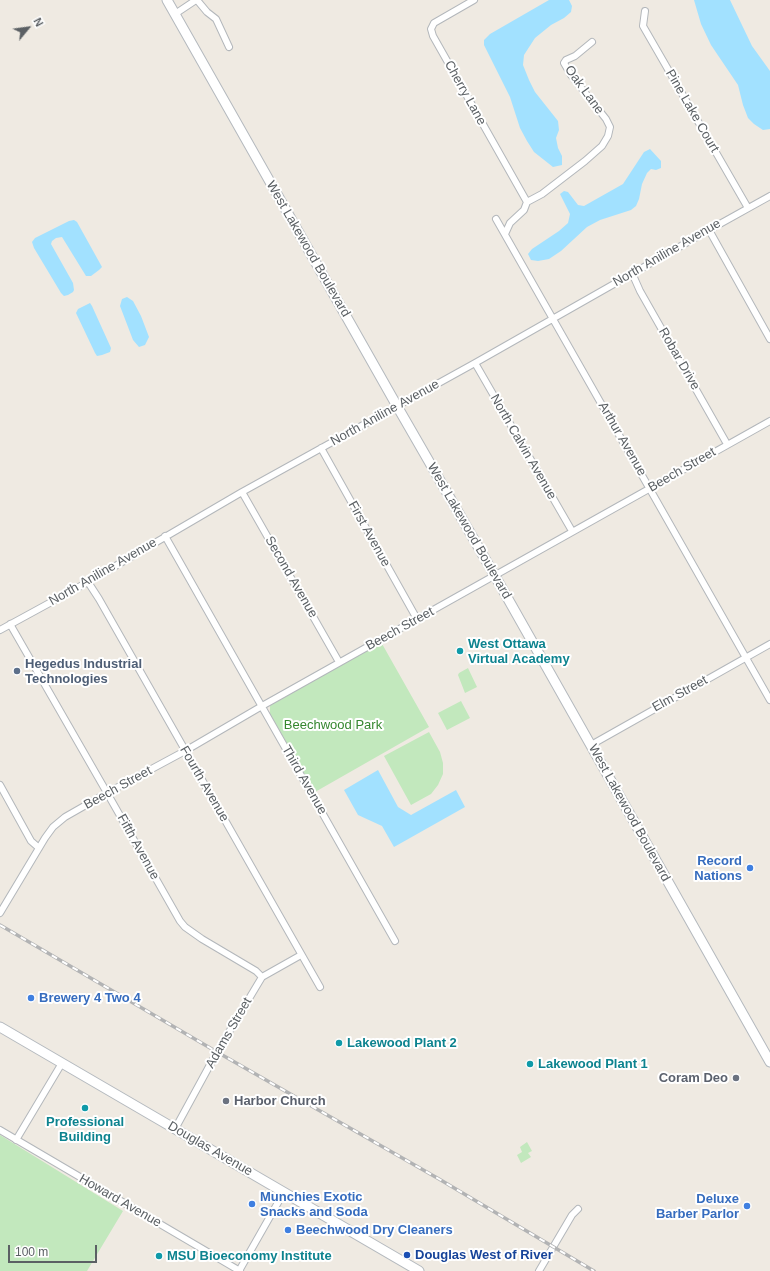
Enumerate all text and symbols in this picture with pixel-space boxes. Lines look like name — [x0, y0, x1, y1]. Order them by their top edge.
north arrow — [8, 8, 48, 48]
text: N — [31, 16, 46, 29]
street label: Cherry Lane — [441, 58, 489, 128]
street label: Oak Lane — [561, 63, 607, 117]
street label: Pine Lake Court — [662, 67, 722, 155]
street label: West Lakewood Boulevard — [263, 178, 353, 320]
street label: North Aniline Avenue — [610, 216, 724, 290]
street label: Robar Drive — [655, 325, 703, 393]
street label: North Aniline Avenue — [328, 377, 442, 449]
street label: North Calvin Avenue — [486, 392, 560, 502]
street label: Arthur Avenue — [595, 399, 649, 479]
street label: Beech Street — [646, 444, 718, 496]
street label: West Lakewood Boulevard — [424, 460, 514, 602]
street label: First Avenue — [345, 498, 393, 570]
street label: Second Avenue — [261, 533, 321, 621]
street label: North Aniline Avenue — [46, 535, 160, 609]
street label: Beech Street — [363, 604, 437, 654]
place label: West Ottawa Virtual Academy — [468, 636, 570, 667]
marker: West Ottawa Virtual Academy — [455, 646, 465, 656]
place label: Hegedus Industrial Technologies — [25, 656, 142, 687]
marker: Hegedus Industrial Technologies — [12, 666, 22, 676]
street label: Elm Street — [650, 672, 710, 716]
park label: Beechwood Park — [284, 717, 382, 733]
street label: West Lakewood Boulevard — [585, 742, 673, 884]
street label: Fourth Avenue — [176, 743, 232, 825]
street label: Third Avenue — [278, 743, 330, 817]
street label: Beech Street — [81, 763, 155, 813]
street label: Fifth Avenue — [114, 811, 162, 883]
place label: Record Nations — [694, 853, 742, 884]
marker: Record Nations — [745, 863, 755, 873]
place label: Brewery 4 Two 4 — [39, 990, 141, 1006]
marker: Brewery 4 Two 4 — [26, 993, 36, 1003]
street label: Adams Street — [203, 995, 255, 1071]
place label: Lakewood Plant 2 — [347, 1035, 457, 1051]
marker: Lakewood Plant 2 — [334, 1038, 344, 1048]
place label: Lakewood Plant 1 — [538, 1056, 648, 1072]
marker: Lakewood Plant 1 — [525, 1059, 535, 1069]
place label: Coram Deo — [659, 1070, 728, 1086]
marker: Coram Deo — [731, 1073, 741, 1083]
place label: Harbor Church — [234, 1093, 326, 1109]
marker: Harbor Church — [221, 1096, 231, 1106]
marker: Professional Building — [80, 1103, 90, 1113]
place label: Professional Building — [46, 1114, 124, 1145]
street label: Douglas Avenue — [165, 1118, 255, 1180]
street label: Howard Avenue — [76, 1171, 164, 1231]
place label: Munchies Exotic Snacks and Soda — [260, 1189, 368, 1220]
place label: Deluxe Barber Parlor — [656, 1191, 739, 1222]
marker: Munchies Exotic Snacks and Soda — [247, 1199, 257, 1209]
marker: Deluxe Barber Parlor — [742, 1201, 752, 1211]
place label: Beechwood Dry Cleaners — [296, 1222, 453, 1238]
marker: Beechwood Dry Cleaners — [283, 1225, 293, 1235]
scale bar — [10, 1237, 99, 1263]
text: 100 m — [15, 1245, 48, 1259]
place label: Douglas West of River — [415, 1247, 553, 1263]
place label: MSU Bioeconomy Institute — [167, 1248, 332, 1264]
marker: Douglas West of River — [402, 1250, 412, 1260]
marker: MSU Bioeconomy Institute — [154, 1251, 164, 1261]

